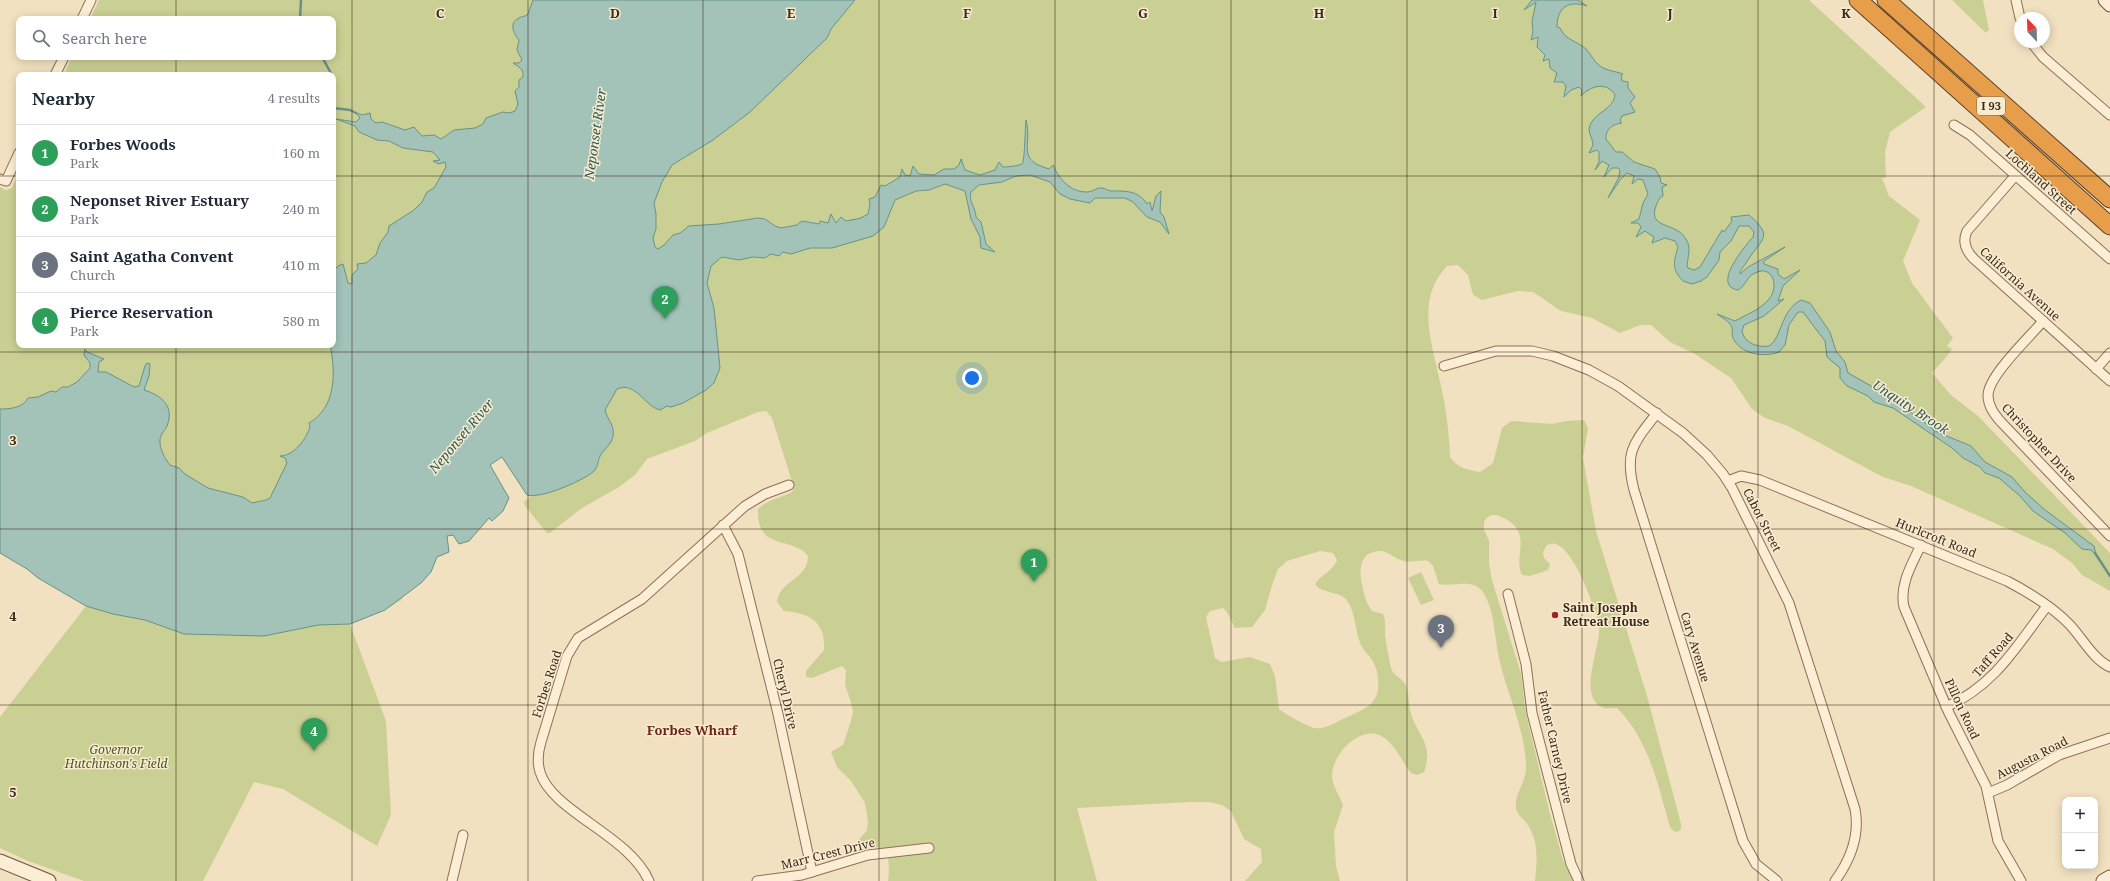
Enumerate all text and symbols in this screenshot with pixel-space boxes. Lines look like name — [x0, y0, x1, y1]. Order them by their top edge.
text: C — [436, 4, 445, 22]
text: D — [610, 4, 620, 22]
text: E — [787, 4, 796, 22]
text: F — [963, 4, 971, 22]
text: G — [1138, 4, 1148, 22]
text: H — [1314, 4, 1325, 22]
text: I — [1492, 4, 1498, 22]
text: J — [1666, 4, 1673, 22]
text: K — [1841, 4, 1851, 22]
north arrow — [2014, 12, 2050, 48]
search box — [16, 16, 336, 60]
icon: search — [30, 27, 52, 49]
text: Search here — [62, 28, 147, 48]
water label: Neponset River — [580, 86, 610, 182]
text: Nearby — [32, 87, 95, 110]
text: 4 results — [268, 89, 320, 107]
road number: I 93 — [1977, 97, 2005, 115]
text: Forbes Woods — [70, 134, 176, 154]
text: 1 — [41, 144, 49, 162]
text: 160 m — [283, 144, 320, 162]
street label: Lochland Street — [2002, 145, 2081, 218]
text: Park — [70, 154, 99, 172]
text: Neponset River Estuary — [70, 190, 249, 210]
text: 2 — [41, 200, 49, 218]
text: 240 m — [283, 200, 320, 218]
text: Park — [70, 210, 99, 228]
street label: California Avenue — [1976, 243, 2064, 324]
text: Saint Agatha Convent — [70, 246, 233, 266]
text: 3 — [41, 256, 49, 274]
text: 410 m — [283, 256, 320, 274]
text: Church — [70, 266, 115, 284]
pin: 2 — [652, 286, 678, 319]
text: Pierce Reservation — [70, 302, 213, 322]
text: 4 — [41, 312, 49, 330]
text: 580 m — [283, 312, 320, 330]
text: Park — [70, 322, 99, 340]
your location — [962, 368, 982, 388]
water label: Unquity Brook — [1869, 375, 1953, 439]
water label: Neponset River — [424, 394, 498, 478]
street label: Christopher Drive — [1998, 399, 2081, 486]
text: 3 — [9, 431, 17, 449]
street label: Cabot Street — [1739, 485, 1786, 554]
street label: Hurlcroft Road — [1893, 514, 1980, 562]
pin: 1 — [1021, 549, 1047, 582]
place label: Saint Joseph Retreat House — [1563, 599, 1650, 630]
text: 4 — [9, 607, 17, 625]
marker: Saint Joseph Retreat House — [1550, 610, 1560, 620]
street label: Cary Avenue — [1677, 610, 1714, 684]
pin: 3 — [1428, 615, 1454, 648]
street label: Taff Road — [1968, 628, 2017, 681]
street label: Forbes Road — [528, 647, 566, 720]
street label: Cheryl Drive — [769, 657, 802, 731]
street label: Pillon Road — [1941, 676, 1984, 743]
street label: Father Carney Drive — [1534, 689, 1577, 805]
pin: 4 — [301, 718, 327, 751]
district label: Forbes Wharf — [647, 721, 739, 739]
street label: Augusta Road — [1993, 732, 2071, 783]
park label: Governor Hutchinson's Field — [64, 741, 167, 772]
text: 5 — [9, 783, 17, 801]
map controls — [2062, 797, 2098, 869]
button: + — [2062, 797, 2098, 833]
button: − — [2062, 833, 2098, 869]
street label: Marr Crest Drive — [779, 834, 877, 873]

